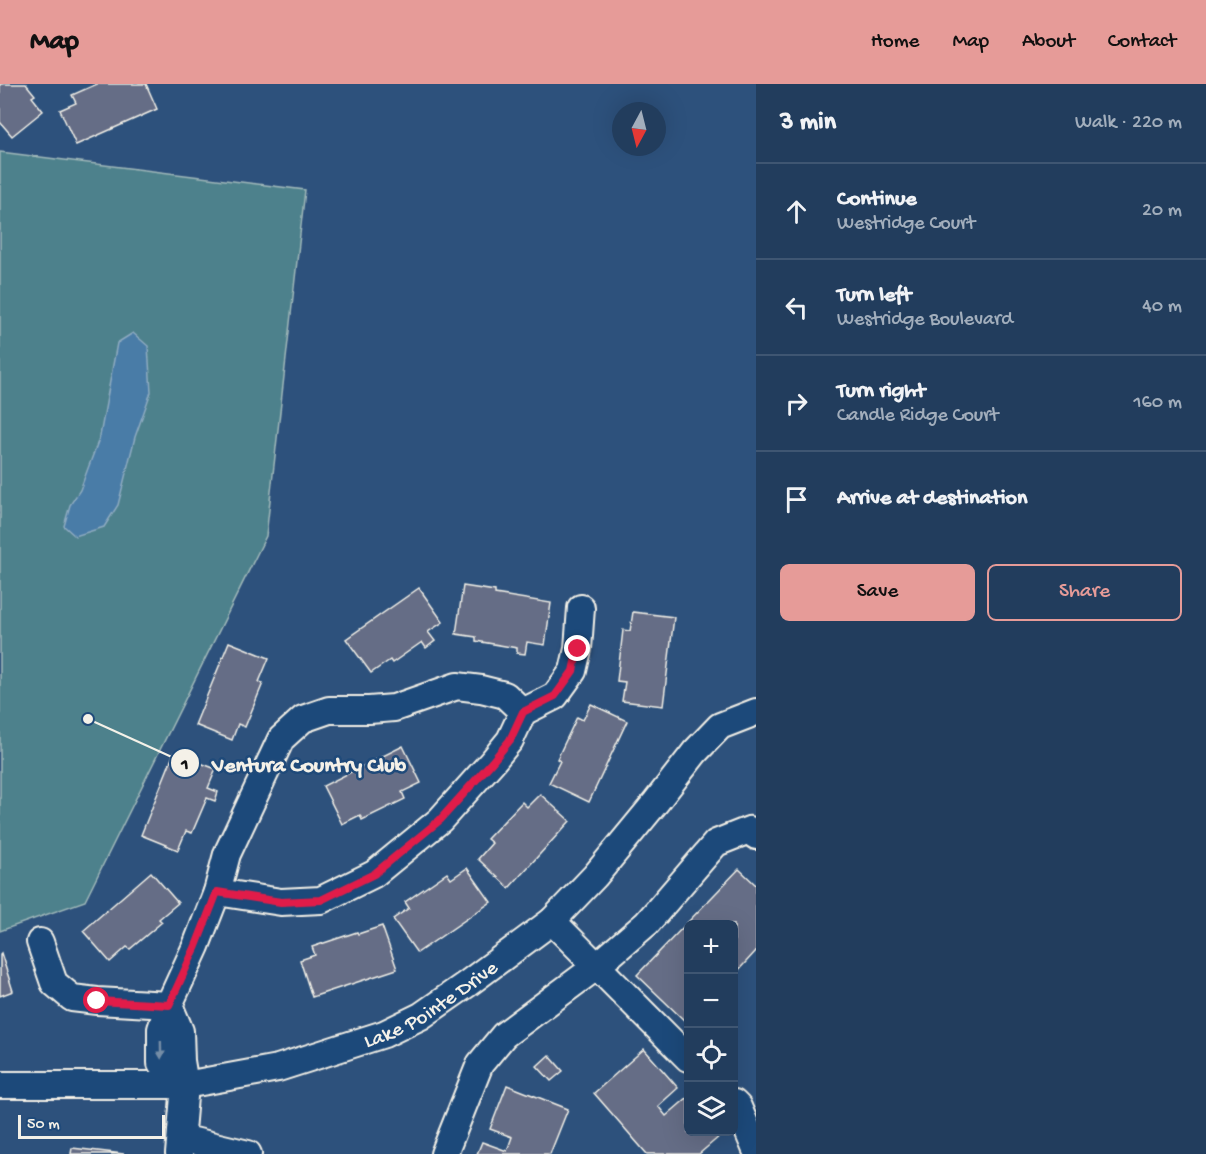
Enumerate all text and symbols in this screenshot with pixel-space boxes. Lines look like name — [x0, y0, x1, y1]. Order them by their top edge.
text: Map — [30, 26, 79, 59]
text: Home — [871, 30, 919, 55]
text: Map — [952, 30, 989, 55]
text: About — [1022, 30, 1075, 55]
text: Contact — [1108, 30, 1176, 55]
north arrow — [612, 102, 666, 156]
text: 3 min — [780, 108, 836, 139]
text: Walk · 220 m — [1075, 112, 1182, 135]
text: Continue — [837, 187, 917, 213]
icon: ahead — [780, 195, 813, 228]
text: 20 m — [1142, 200, 1182, 223]
text: Westridge Court — [837, 213, 975, 236]
text: Turn left — [837, 283, 911, 309]
icon: left — [780, 291, 813, 324]
text: 40 m — [1142, 296, 1182, 319]
text: Westridge Boulevard — [837, 309, 1013, 332]
text: Turn right — [837, 379, 925, 405]
icon: right — [780, 387, 813, 420]
text: 160 m — [1133, 392, 1182, 415]
text: Candle Ridge Court — [837, 405, 998, 428]
icon: arrive — [780, 483, 813, 516]
text: Arrive at destination — [837, 486, 1027, 512]
button: Save — [780, 564, 975, 621]
button: Share — [987, 564, 1182, 621]
route end — [564, 635, 590, 661]
callout: Ventura Country Club — [170, 743, 418, 783]
text: Ventura Country Club — [211, 754, 406, 780]
text: 1 — [180, 755, 189, 776]
map controls — [684, 920, 738, 1136]
button: + — [684, 920, 738, 974]
street label: Lake Pointe Drive — [361, 956, 505, 1056]
button: − — [684, 974, 738, 1028]
route start — [83, 987, 109, 1013]
button: locate — [684, 1028, 738, 1082]
one-way arrow — [156, 1040, 166, 1059]
button: layers — [684, 1082, 738, 1136]
scale bar — [18, 1112, 165, 1140]
text: 50 m — [27, 1116, 60, 1135]

